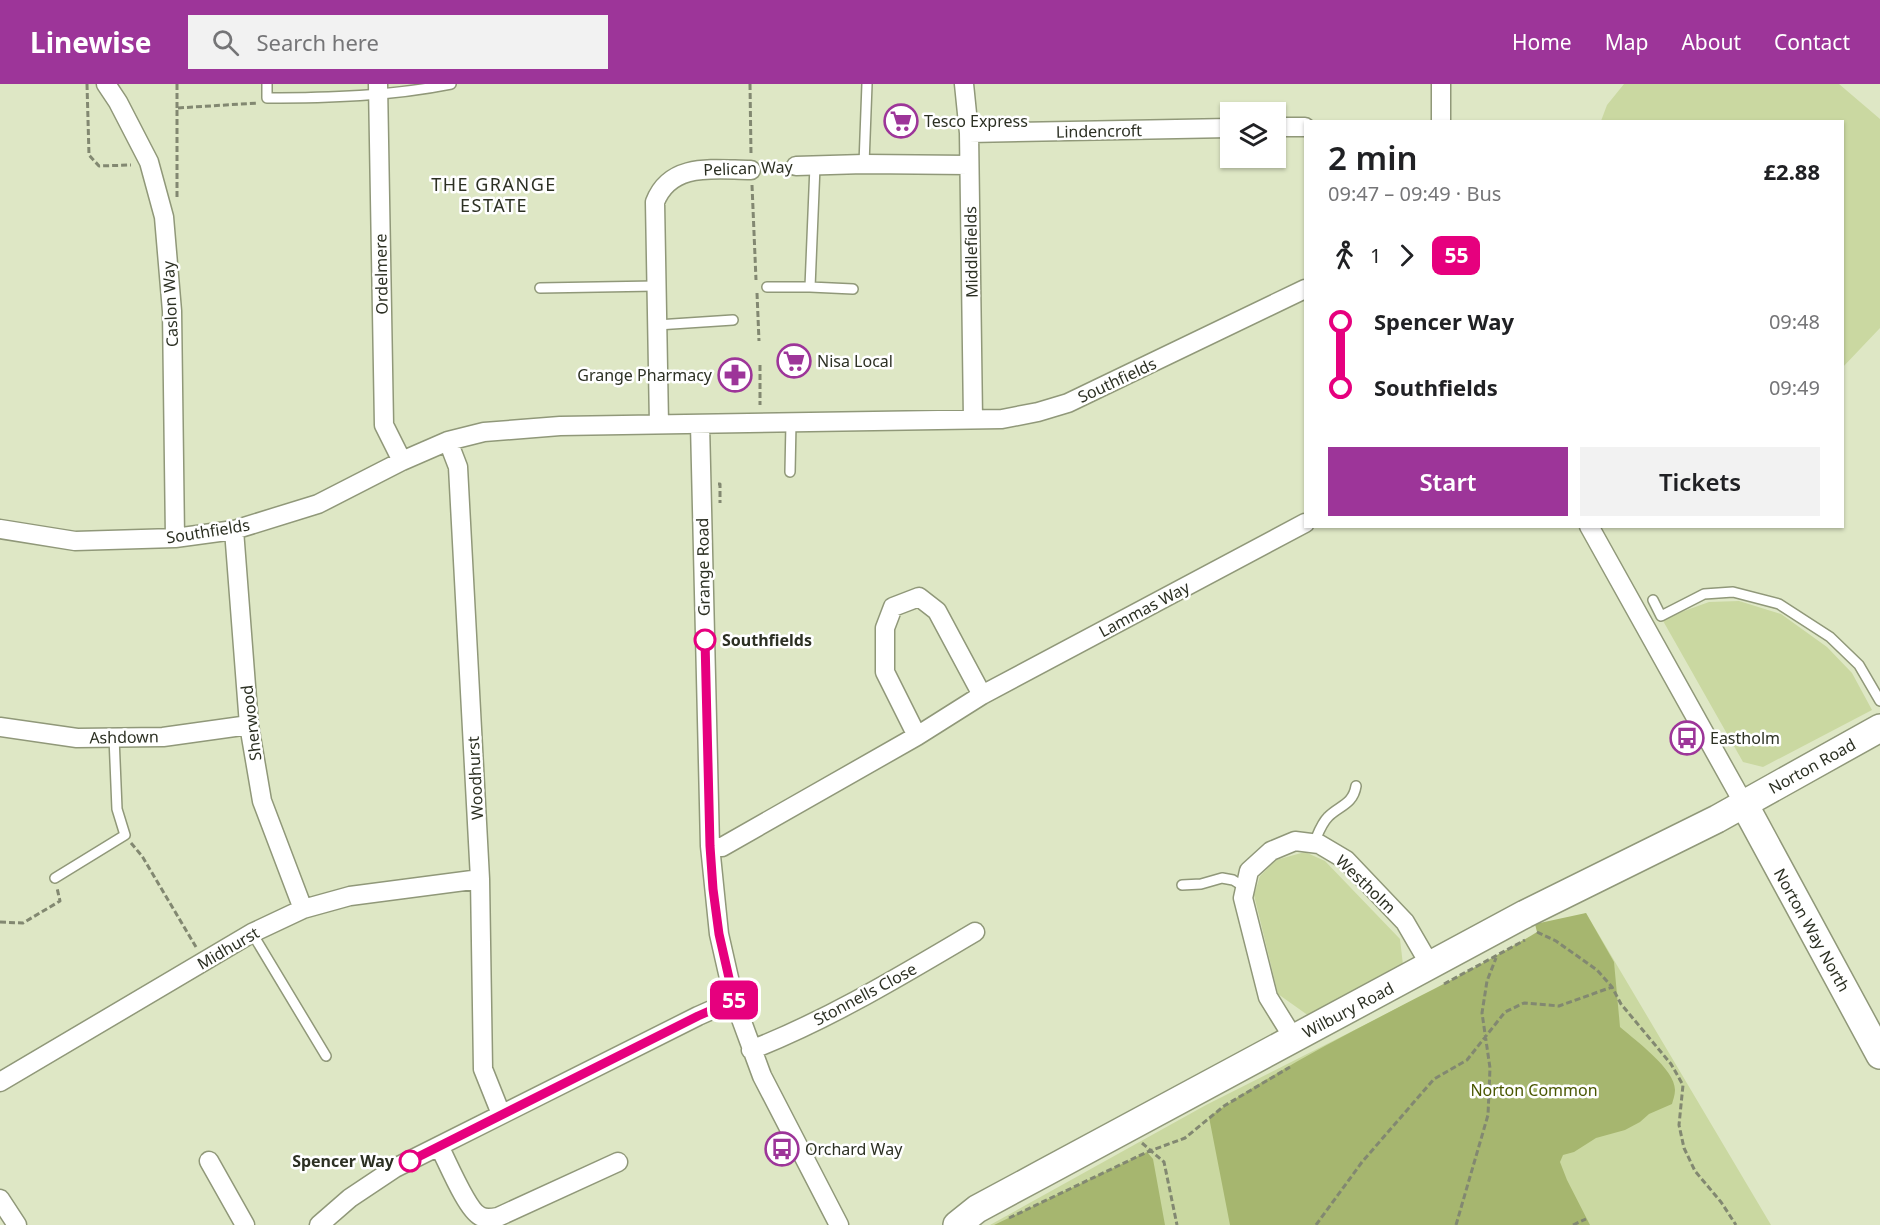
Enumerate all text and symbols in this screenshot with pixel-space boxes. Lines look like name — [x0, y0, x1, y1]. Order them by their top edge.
search box — [188, 15, 608, 69]
text: Linewise — [30, 23, 152, 61]
icon: search — [209, 26, 242, 59]
text: Search here — [257, 27, 379, 57]
text: Home — [1512, 28, 1572, 56]
text: Map — [1605, 28, 1648, 56]
text: About — [1681, 28, 1741, 56]
text: Contact — [1774, 28, 1850, 56]
map controls — [1220, 102, 1286, 168]
button: layers — [1220, 102, 1286, 168]
supermarket icon: Tesco Express — [883, 103, 919, 139]
place label: Tesco Express — [924, 110, 1028, 132]
street label: Lindencroft — [1056, 119, 1142, 143]
text: 2 min — [1328, 135, 1418, 180]
street label: Pelican Way — [703, 155, 794, 181]
text: £2.88 — [1763, 156, 1820, 186]
district label: THE GRANGE ESTATE — [431, 172, 557, 217]
text: 09:47 – 09:49 · Bus — [1328, 180, 1501, 207]
street label: Middlefields — [959, 206, 983, 298]
street label: Ordelmere — [369, 233, 393, 315]
icon: walk — [1328, 239, 1361, 272]
icon: forward — [1390, 239, 1423, 272]
text: 55 — [1444, 241, 1468, 269]
text: 1 — [1370, 242, 1381, 269]
street label: Caslon Way — [157, 259, 183, 348]
text: Spencer Way — [1374, 306, 1514, 336]
text: 09:48 — [1769, 308, 1820, 335]
supermarket icon: Nisa Local — [776, 343, 812, 379]
place label: Nisa Local — [817, 350, 893, 372]
street label: Southfields — [1074, 352, 1160, 408]
pharmacy icon: Grange Pharmacy — [717, 357, 753, 393]
place label: Grange Pharmacy — [577, 364, 713, 386]
text: Southfields — [1374, 372, 1498, 402]
text: 09:49 — [1769, 374, 1820, 401]
button: Start — [1328, 447, 1568, 516]
button: Tickets — [1580, 447, 1820, 516]
street label: Southfields — [165, 514, 251, 548]
street label: Grange Road — [691, 518, 715, 616]
street label: Lammas Way — [1095, 575, 1194, 642]
marker: Southfields — [694, 629, 716, 651]
place label: Southfields — [722, 629, 812, 651]
street label: Sherwood — [235, 684, 267, 762]
bus stop icon: Eastholm — [1669, 720, 1705, 756]
street label: Ashdown — [89, 725, 159, 749]
place label: Eastholm — [1710, 727, 1780, 749]
street label: Norton Road — [1765, 733, 1859, 799]
street label: Woodhurst — [462, 735, 488, 820]
street label: Westholm — [1331, 850, 1401, 918]
street label: Norton Way North — [1769, 864, 1855, 996]
street label: Midhurst — [193, 921, 263, 975]
street label: Stonnells Close — [810, 958, 920, 1030]
street label: Wilbury Road — [1299, 977, 1397, 1043]
line badge: 55 — [707, 980, 761, 1020]
text: 55 — [722, 986, 746, 1014]
park label: Norton Common — [1470, 1079, 1598, 1101]
bus stop icon: Orchard Way — [764, 1131, 800, 1167]
place label: Orchard Way — [805, 1138, 903, 1160]
place label: Spencer Way — [292, 1150, 395, 1172]
marker: Spencer Way — [399, 1150, 421, 1172]

